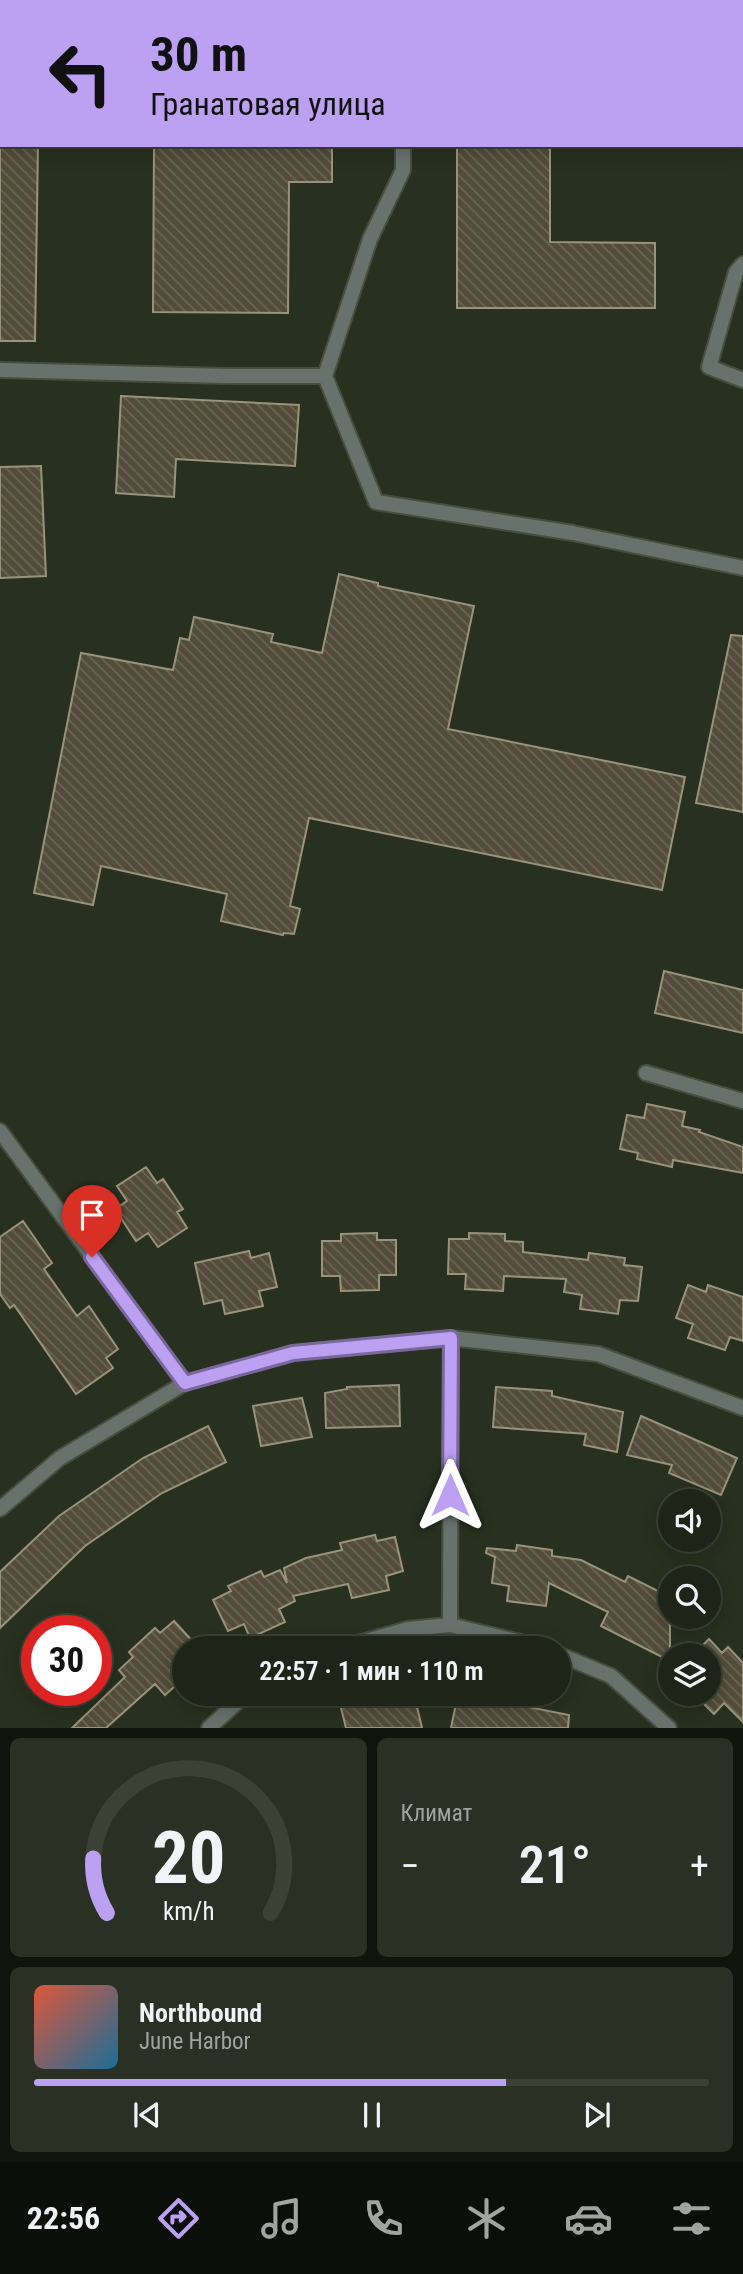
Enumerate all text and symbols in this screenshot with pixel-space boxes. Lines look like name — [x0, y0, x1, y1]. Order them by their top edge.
text: 30 m — [150, 26, 247, 83]
icon: left — [35, 28, 126, 119]
text: Гранатовая улица — [150, 85, 386, 123]
pin — [62, 1185, 122, 1257]
icon: arrive — [73, 1196, 111, 1234]
position arrow — [413, 1458, 487, 1532]
map controls — [658, 1489, 721, 1706]
button: sound — [658, 1489, 721, 1552]
button: search — [658, 1566, 721, 1629]
speed limit sign: 30 — [21, 1615, 112, 1706]
button: layers — [658, 1643, 721, 1706]
text: 22:57 · 1 мин · 110 m — [259, 1656, 484, 1686]
text: Климат — [401, 1800, 472, 1827]
text: 20 — [151, 1816, 225, 1902]
text: 21° — [519, 1835, 591, 1896]
text: − — [401, 1844, 420, 1888]
text: + — [690, 1844, 709, 1888]
text: km/h — [163, 1897, 214, 1926]
text: Northbound — [139, 1998, 262, 2028]
text: June Harbor — [139, 2028, 251, 2055]
icon: previous — [128, 2096, 166, 2134]
icon: pause — [353, 2096, 391, 2134]
icon: next — [578, 2096, 616, 2134]
icon: directions — [154, 2194, 203, 2243]
icon: music — [257, 2194, 306, 2243]
icon: phone — [359, 2194, 408, 2243]
icon: climate — [462, 2194, 511, 2243]
icon: car — [564, 2194, 613, 2243]
icon: filters — [667, 2194, 716, 2243]
text: 22:56 — [27, 2199, 100, 2237]

